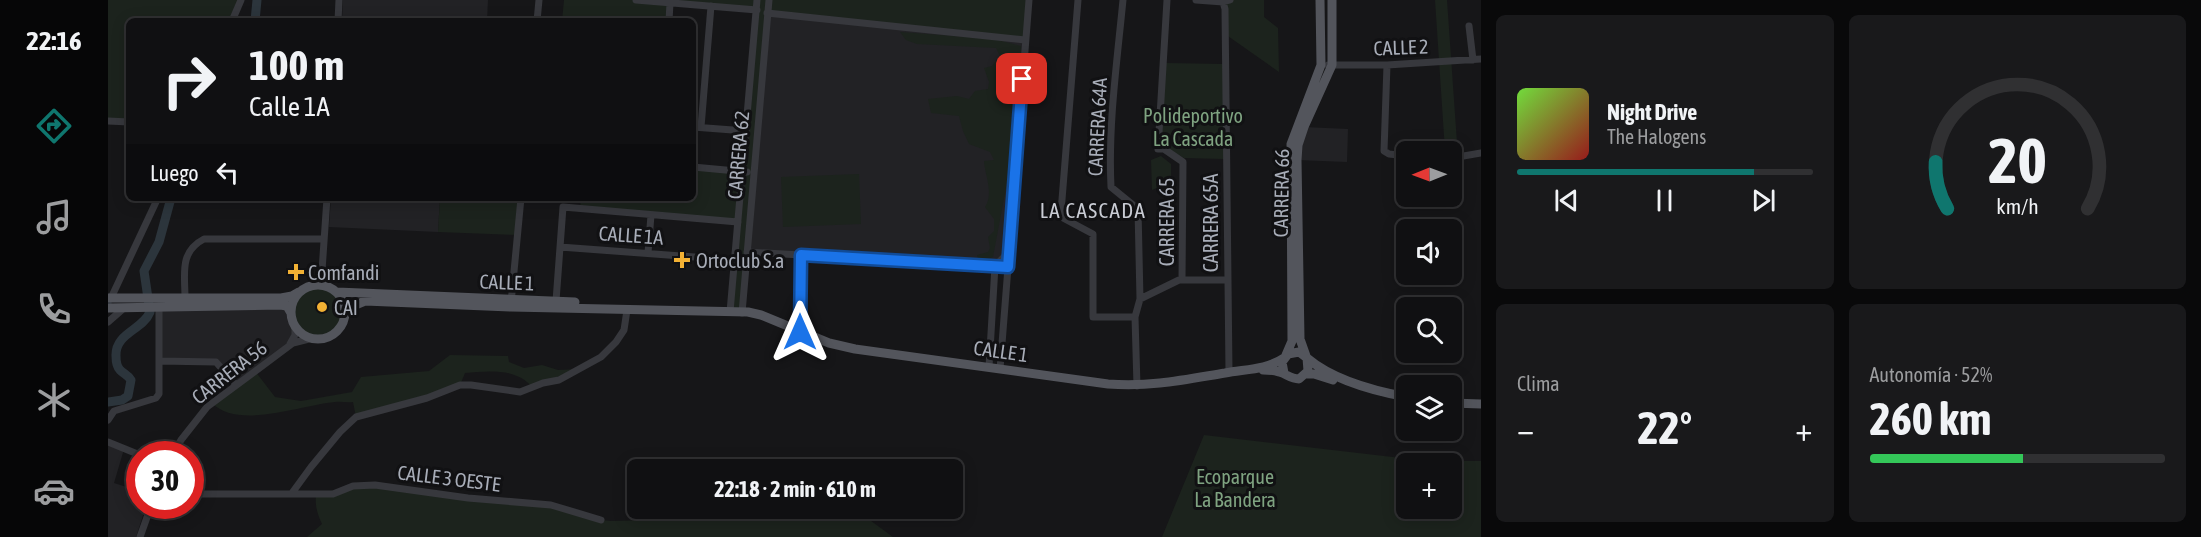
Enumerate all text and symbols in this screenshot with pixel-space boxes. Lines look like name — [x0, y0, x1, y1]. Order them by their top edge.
text: 22:16 — [26, 25, 82, 56]
street label: CALLE 2 — [1373, 35, 1429, 59]
text: 100 m — [249, 41, 344, 89]
icon: right — [150, 42, 228, 120]
pin — [996, 53, 1047, 104]
icon: arrive — [1005, 62, 1038, 95]
street label: CARRERA 64A — [1083, 77, 1111, 177]
text: Calle 1A — [249, 91, 330, 122]
text: Night Drive — [1607, 99, 1697, 125]
park label: Polideportivo La Cascada — [1143, 104, 1243, 150]
icon: directions — [33, 105, 75, 147]
street label: CARRERA 62 — [723, 110, 753, 200]
text: The Halogens — [1607, 125, 1706, 148]
text: 20 — [1988, 125, 2047, 196]
north arrow — [1396, 141, 1462, 207]
map controls — [1396, 141, 1462, 519]
street label: CARRERA 66 — [1269, 148, 1293, 238]
icon: left — [211, 156, 244, 189]
text: Luego — [150, 160, 199, 186]
street label: CARRERA 65A — [1199, 174, 1222, 272]
street label: CARRERA 65 — [1155, 178, 1178, 266]
icon: previous — [1550, 184, 1583, 217]
icon: pause — [1648, 184, 1681, 217]
icon: next — [1747, 184, 1780, 217]
text: km/h — [1996, 195, 2039, 220]
icon: music — [33, 196, 75, 238]
district label: LA CASCADA — [1040, 198, 1146, 222]
button: sound — [1396, 219, 1462, 285]
street label: CALLE 1A — [598, 221, 664, 249]
place label: Ortoclub S.a — [696, 249, 784, 272]
marker: Ortoclub S.a — [673, 251, 691, 269]
place label: Comfandi — [308, 261, 379, 284]
marker: Comfandi — [289, 265, 303, 279]
street label: CALLE 1 — [479, 270, 535, 294]
icon: phone — [33, 288, 75, 330]
place label: CAI — [334, 296, 358, 319]
button: search — [1396, 297, 1462, 363]
marker: CAI — [315, 300, 329, 314]
position arrow — [768, 300, 832, 364]
street label: CARRERA 56 — [187, 336, 271, 408]
street label: CALLE 1 — [972, 336, 1030, 366]
text: Autonomía · 52% — [1870, 363, 1992, 386]
text: Clima — [1517, 372, 1560, 395]
button: layers — [1396, 375, 1462, 441]
icon: climate — [33, 379, 75, 421]
text: 260 km — [1870, 393, 1991, 445]
text: 22° — [1637, 402, 1692, 454]
text: − — [1517, 410, 1534, 448]
text: + — [1795, 410, 1812, 448]
speed limit sign: 30 — [126, 441, 204, 519]
button: + — [1396, 453, 1462, 519]
street label: CALLE 3 OESTE — [396, 460, 502, 496]
park label: Ecoparque La Bandera — [1194, 465, 1276, 511]
icon: car — [33, 470, 75, 512]
text: 22:18 · 2 min · 610 m — [714, 476, 876, 502]

